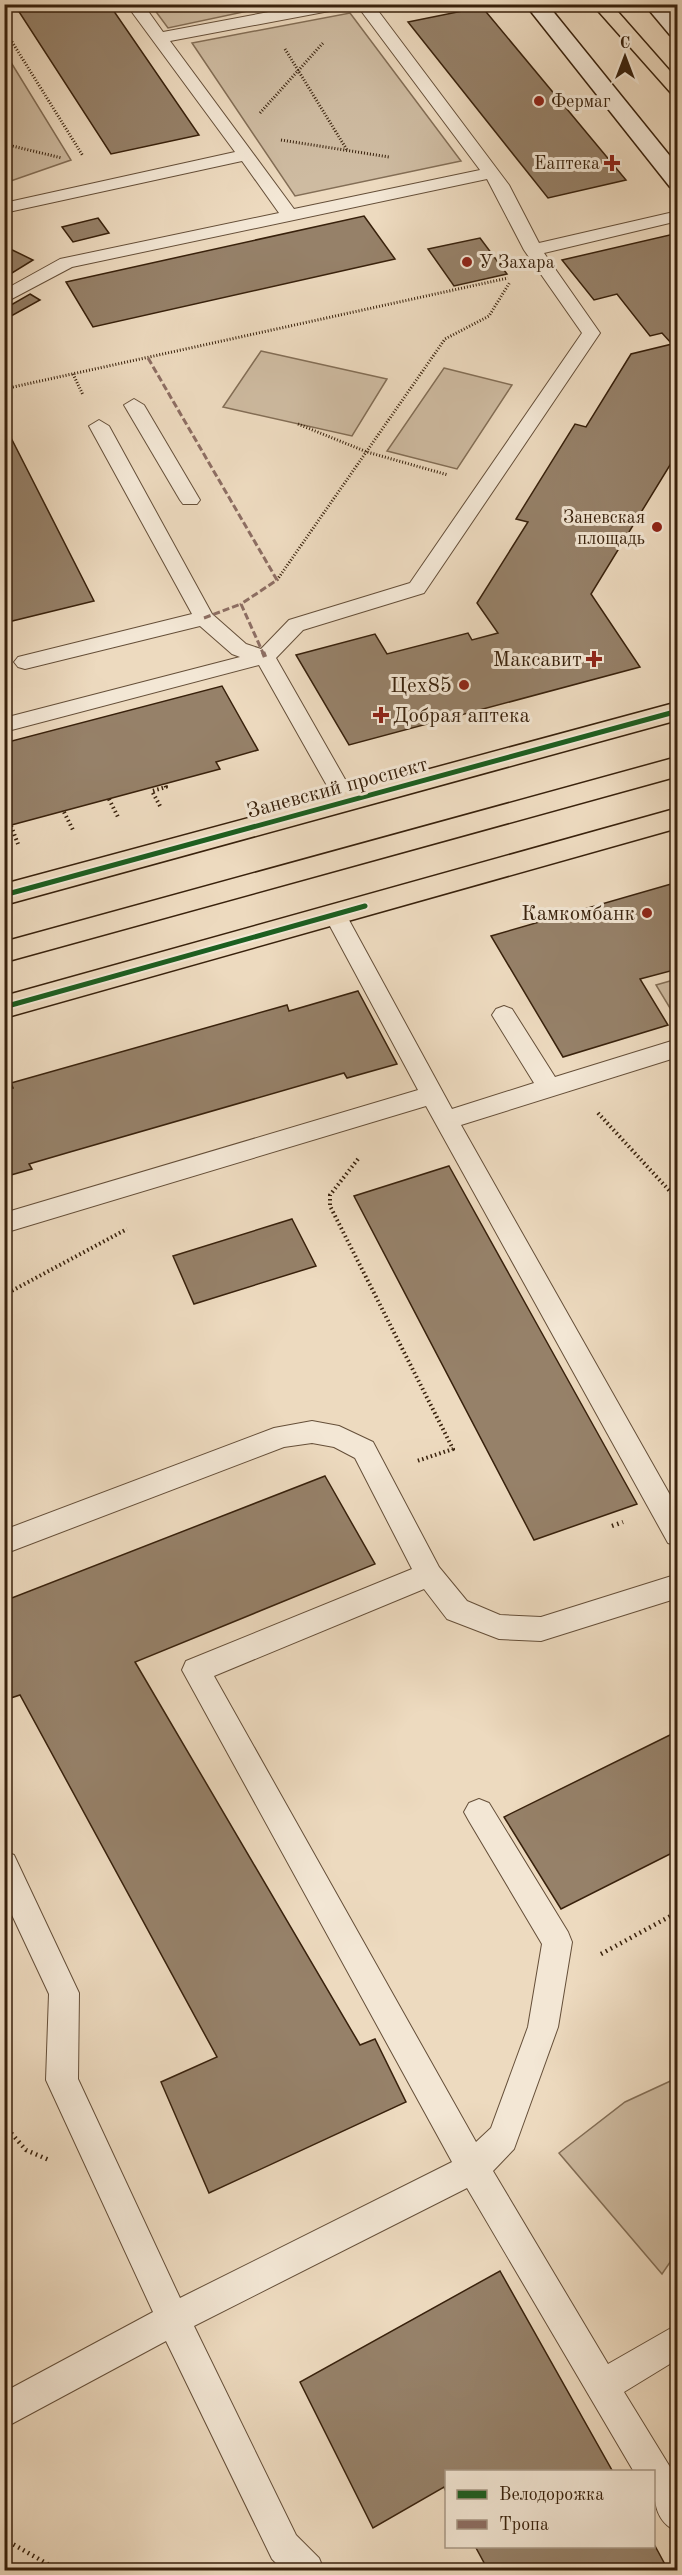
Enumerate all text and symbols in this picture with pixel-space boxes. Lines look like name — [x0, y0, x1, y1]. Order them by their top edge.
north arrow — [595, 27, 655, 87]
text: С — [620, 36, 630, 52]
place label: Фермаг — [551, 93, 611, 111]
marker: Фермаг — [532, 94, 546, 108]
place label: Еаптека — [534, 155, 600, 173]
marker: Еаптека — [605, 156, 619, 170]
place label: У Захара — [479, 254, 555, 272]
marker: У Захара — [460, 255, 474, 269]
place label: Заневская площадь — [563, 509, 645, 548]
marker: Заневская площадь — [650, 520, 664, 534]
place label: Максавит — [493, 650, 582, 671]
marker: Максавит — [587, 652, 601, 666]
place label: Цех85 — [390, 676, 452, 697]
marker: Цех85 — [457, 678, 471, 692]
place label: Добрая аптека — [393, 706, 530, 727]
marker: Добрая аптека — [374, 708, 388, 722]
street label: Заневский проспект — [245, 754, 430, 823]
place label: Камкомбанк — [521, 904, 635, 925]
marker: Камкомбанк — [640, 906, 654, 920]
legend — [445, 2470, 655, 2548]
text: Велодорожка — [499, 2486, 604, 2504]
text: Тропа — [499, 2516, 549, 2534]

